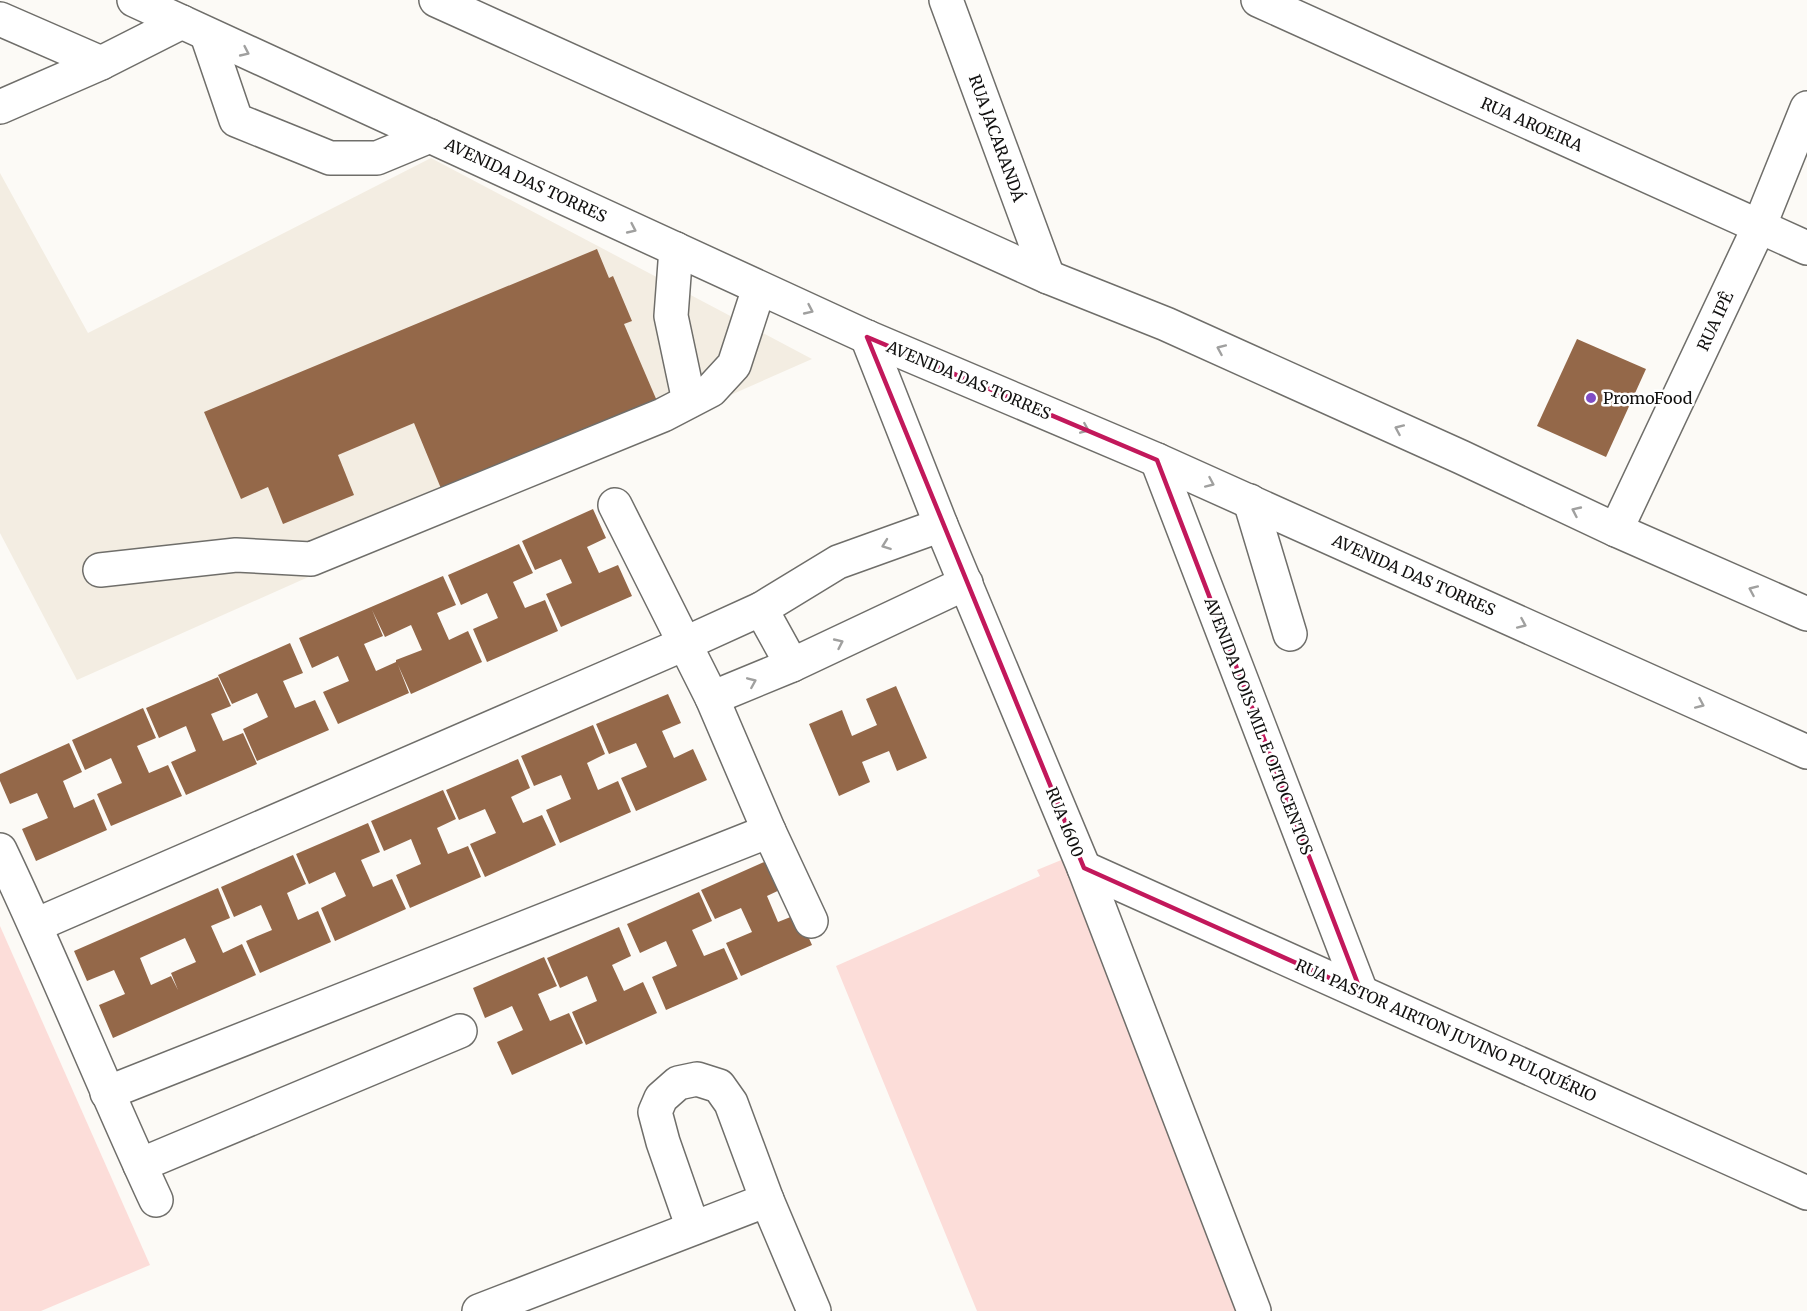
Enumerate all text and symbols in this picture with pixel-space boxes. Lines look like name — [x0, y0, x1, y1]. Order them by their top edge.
one-way arrow — [238, 44, 249, 56]
street label: RUA JACARANDÁ — [965, 72, 1029, 205]
street label: RUA AROEIRA — [1478, 93, 1587, 156]
street label: AVENIDA DAS TORRES — [441, 133, 610, 226]
one-way arrow — [625, 222, 636, 234]
street label: RUA IPÊ — [1693, 287, 1738, 354]
one-way arrow — [803, 303, 814, 315]
street label: AVENIDA DAS TORRES — [883, 336, 1054, 424]
one-way arrow — [1216, 344, 1227, 356]
place label: PromoFood — [1603, 388, 1693, 408]
marker: PromoFood — [1584, 391, 1598, 405]
one-way arrow — [1078, 422, 1089, 434]
one-way arrow — [1394, 424, 1405, 436]
one-way arrow — [1204, 476, 1215, 488]
one-way arrow — [1571, 506, 1582, 518]
street label: AVENIDA DAS TORRES — [1328, 530, 1499, 620]
one-way arrow — [881, 538, 892, 550]
one-way arrow — [1749, 586, 1760, 598]
street label: AVENIDA DOIS MIL E OITOCENTOS — [1200, 594, 1317, 858]
one-way arrow — [1516, 616, 1527, 628]
one-way arrow — [832, 638, 843, 650]
one-way arrow — [746, 677, 757, 689]
one-way arrow — [1694, 696, 1705, 708]
street label: RUA 1600 — [1042, 784, 1088, 860]
street label: RUA PASTOR AIRTON JUVINO PULQUÉRIO — [1292, 954, 1600, 1106]

